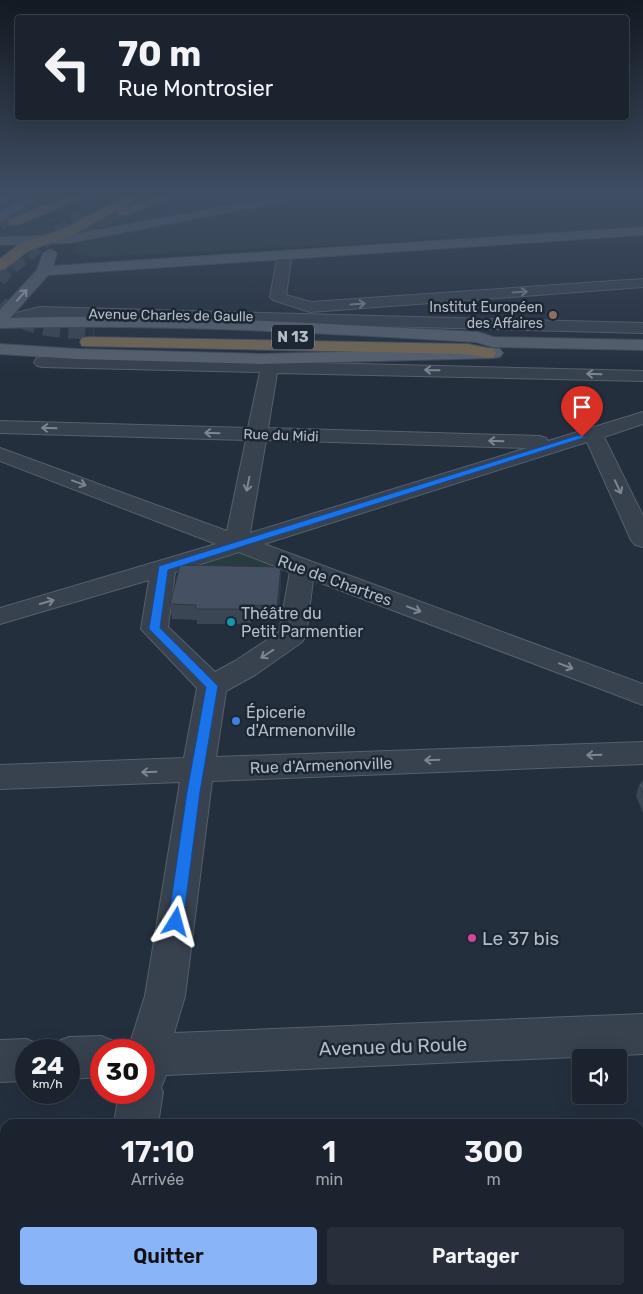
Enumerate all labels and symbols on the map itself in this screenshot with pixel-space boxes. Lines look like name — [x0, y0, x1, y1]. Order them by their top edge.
one-way arrow — [512, 287, 528, 296]
one-way arrow — [16, 289, 28, 302]
one-way arrow — [350, 299, 366, 308]
place label: Institut Européen des Affaires — [429, 299, 543, 332]
street label: Avenue Charles de Gaulle — [88, 306, 254, 325]
marker: Institut Européen des Affaires — [547, 309, 559, 321]
road number: N 13 — [272, 324, 314, 350]
one-way arrow — [424, 365, 440, 375]
one-way arrow — [587, 370, 603, 379]
pin — [561, 386, 603, 437]
one-way arrow — [41, 423, 58, 433]
street label: Rue du Midi — [243, 426, 319, 445]
one-way arrow — [204, 428, 220, 438]
one-way arrow — [489, 436, 505, 446]
one-way arrow — [243, 475, 253, 491]
one-way arrow — [70, 479, 86, 488]
one-way arrow — [614, 479, 623, 494]
street label: Rue de Chartres — [275, 551, 394, 610]
one-way arrow — [38, 597, 54, 607]
place label: Théâtre du Petit Parmentier — [241, 604, 363, 641]
one-way arrow — [406, 605, 421, 614]
marker: Théâtre du Petit Parmentier — [225, 616, 237, 628]
one-way arrow — [260, 649, 274, 659]
one-way arrow — [558, 662, 573, 671]
place label: Épicerie d'Armenonville — [246, 703, 356, 740]
marker: Épicerie d'Armenonville — [230, 715, 242, 727]
one-way arrow — [587, 750, 603, 759]
street label: Rue d'Armenonville — [249, 754, 393, 777]
one-way arrow — [424, 756, 440, 765]
one-way arrow — [142, 768, 158, 777]
position arrow — [149, 895, 201, 947]
place label: Le 37 bis — [482, 927, 559, 950]
marker: Le 37 bis — [466, 932, 478, 944]
street label: Avenue du Roule — [318, 1032, 468, 1061]
speed limit sign: 30 — [90, 1039, 155, 1104]

